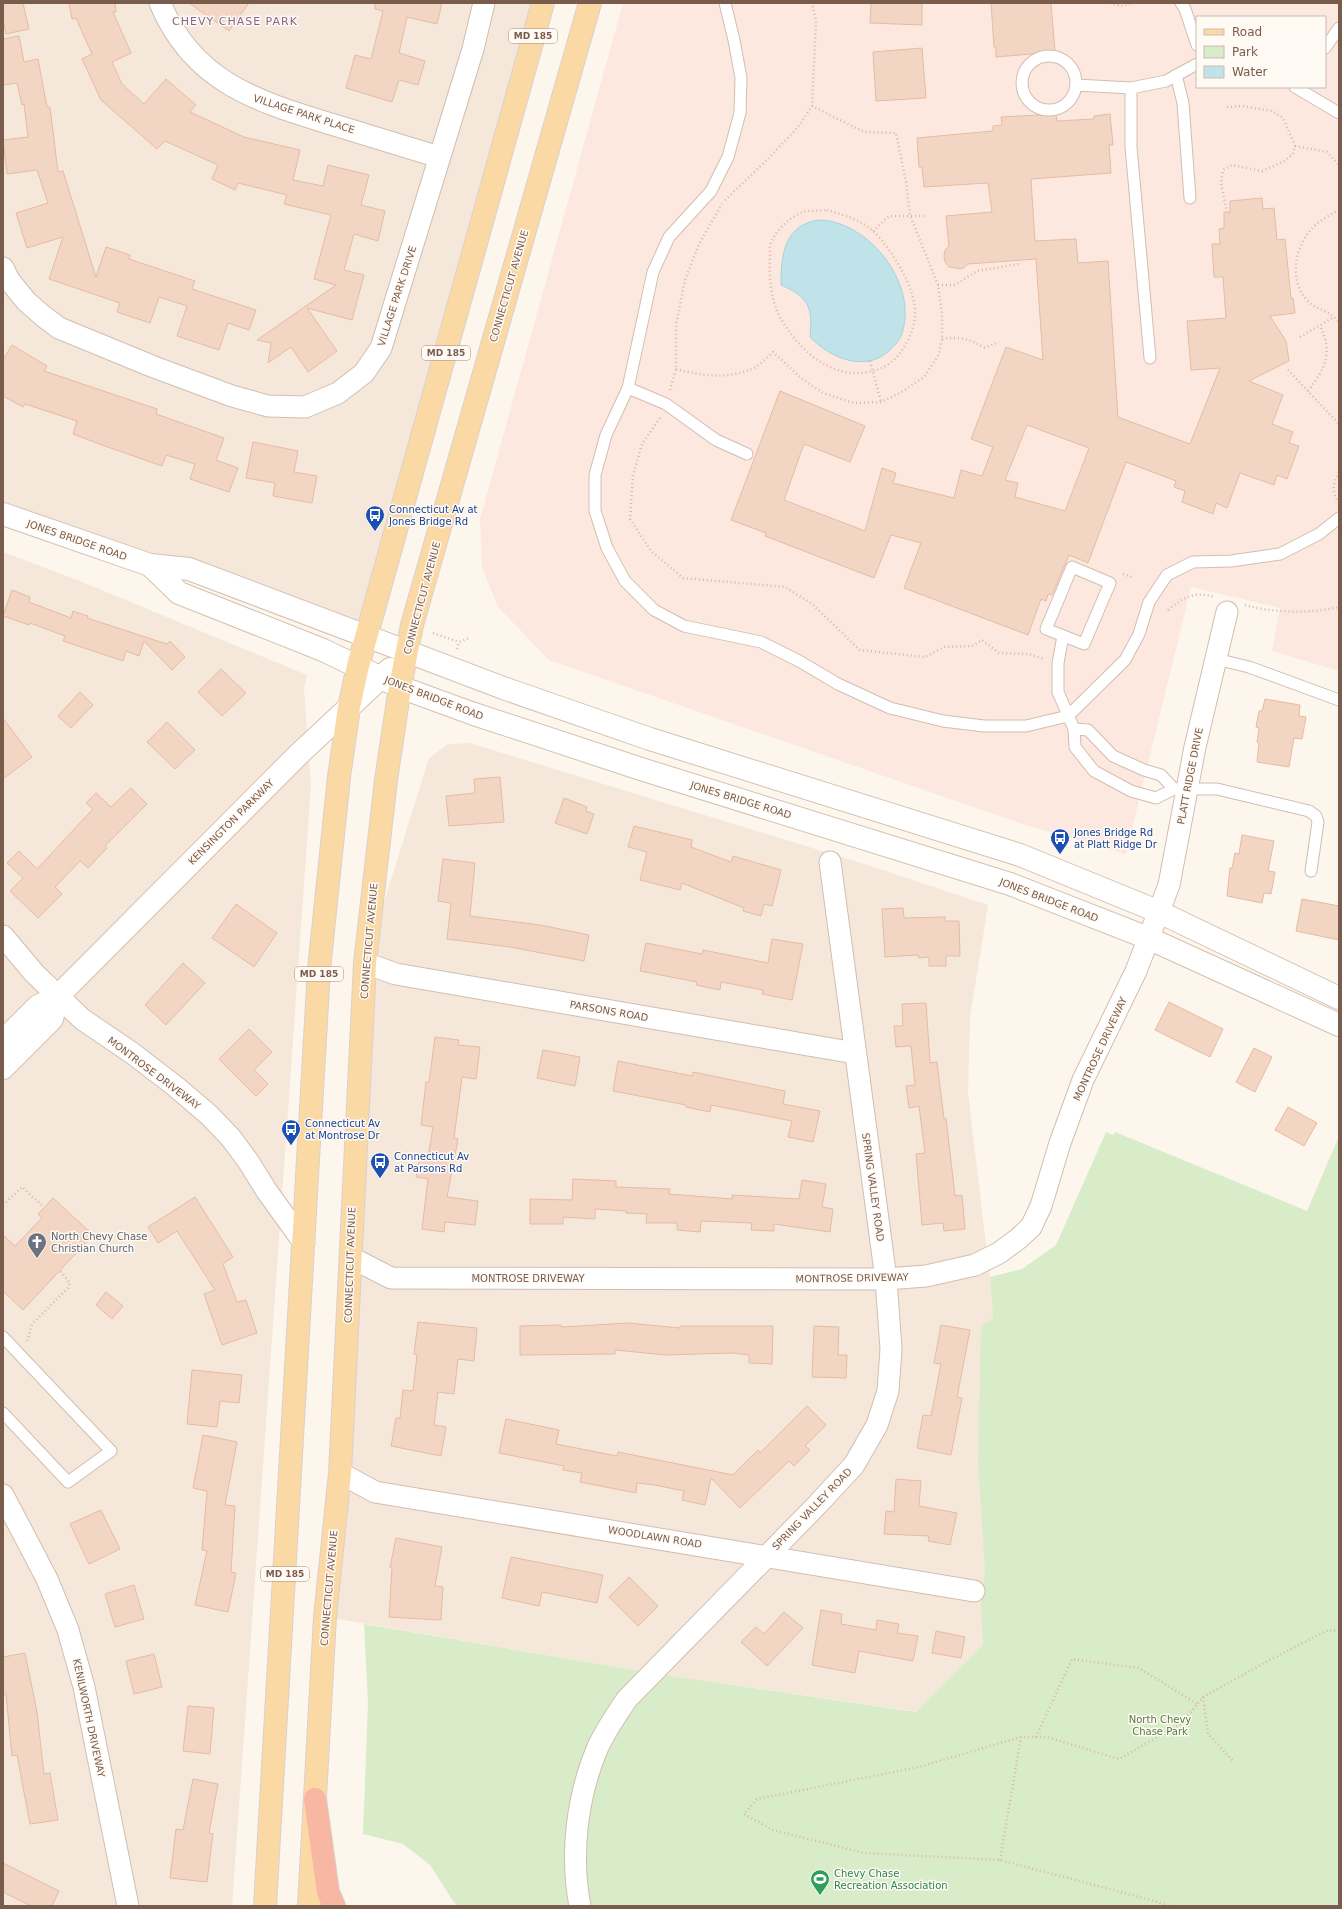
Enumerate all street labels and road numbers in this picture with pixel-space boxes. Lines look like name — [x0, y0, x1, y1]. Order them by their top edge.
road number: MD 185 — [509, 29, 557, 43]
street label: VILLAGE PARK PLACE — [252, 92, 356, 136]
street label: CONNECTICUT AVENUE — [488, 229, 530, 343]
street label: VILLAGE PARK DRIVE — [376, 244, 418, 348]
road number: MD 185 — [422, 346, 470, 360]
street label: JONES BRIDGE ROAD — [25, 517, 129, 562]
street label: CONNECTICUT AVENUE — [402, 540, 442, 656]
street label: JONES BRIDGE ROAD — [382, 674, 485, 722]
street label: PLATT RIDGE DRIVE — [1175, 726, 1205, 826]
street label: KENSINGTON PARKWAY — [186, 776, 277, 867]
street label: JONES BRIDGE ROAD — [688, 779, 793, 821]
street label: JONES BRIDGE ROAD — [997, 876, 1100, 924]
street label: CONNECTICUT AVENUE — [358, 883, 380, 999]
road number: MD 185 — [295, 967, 343, 981]
street label: MONTROSE DRIVEWAY — [1071, 995, 1129, 1103]
street label: PARSONS ROAD — [569, 999, 649, 1023]
street label: MONTROSE DRIVEWAY — [106, 1035, 203, 1112]
street label: SPRING VALLEY ROAD — [860, 1132, 886, 1242]
street label: CONNECTICUT AVENUE — [342, 1207, 358, 1323]
street label: MONTROSE DRIVEWAY — [795, 1271, 909, 1284]
street label: MONTROSE DRIVEWAY — [471, 1273, 585, 1284]
street label: SPRING VALLEY ROAD — [770, 1466, 854, 1552]
street label: WOODLAWN ROAD — [607, 1524, 703, 1550]
street label: CONNECTICUT AVENUE — [318, 1530, 340, 1646]
road number: MD 185 — [261, 1567, 309, 1581]
street label: KENILWORTH DRIVEWAY — [71, 1658, 107, 1779]

